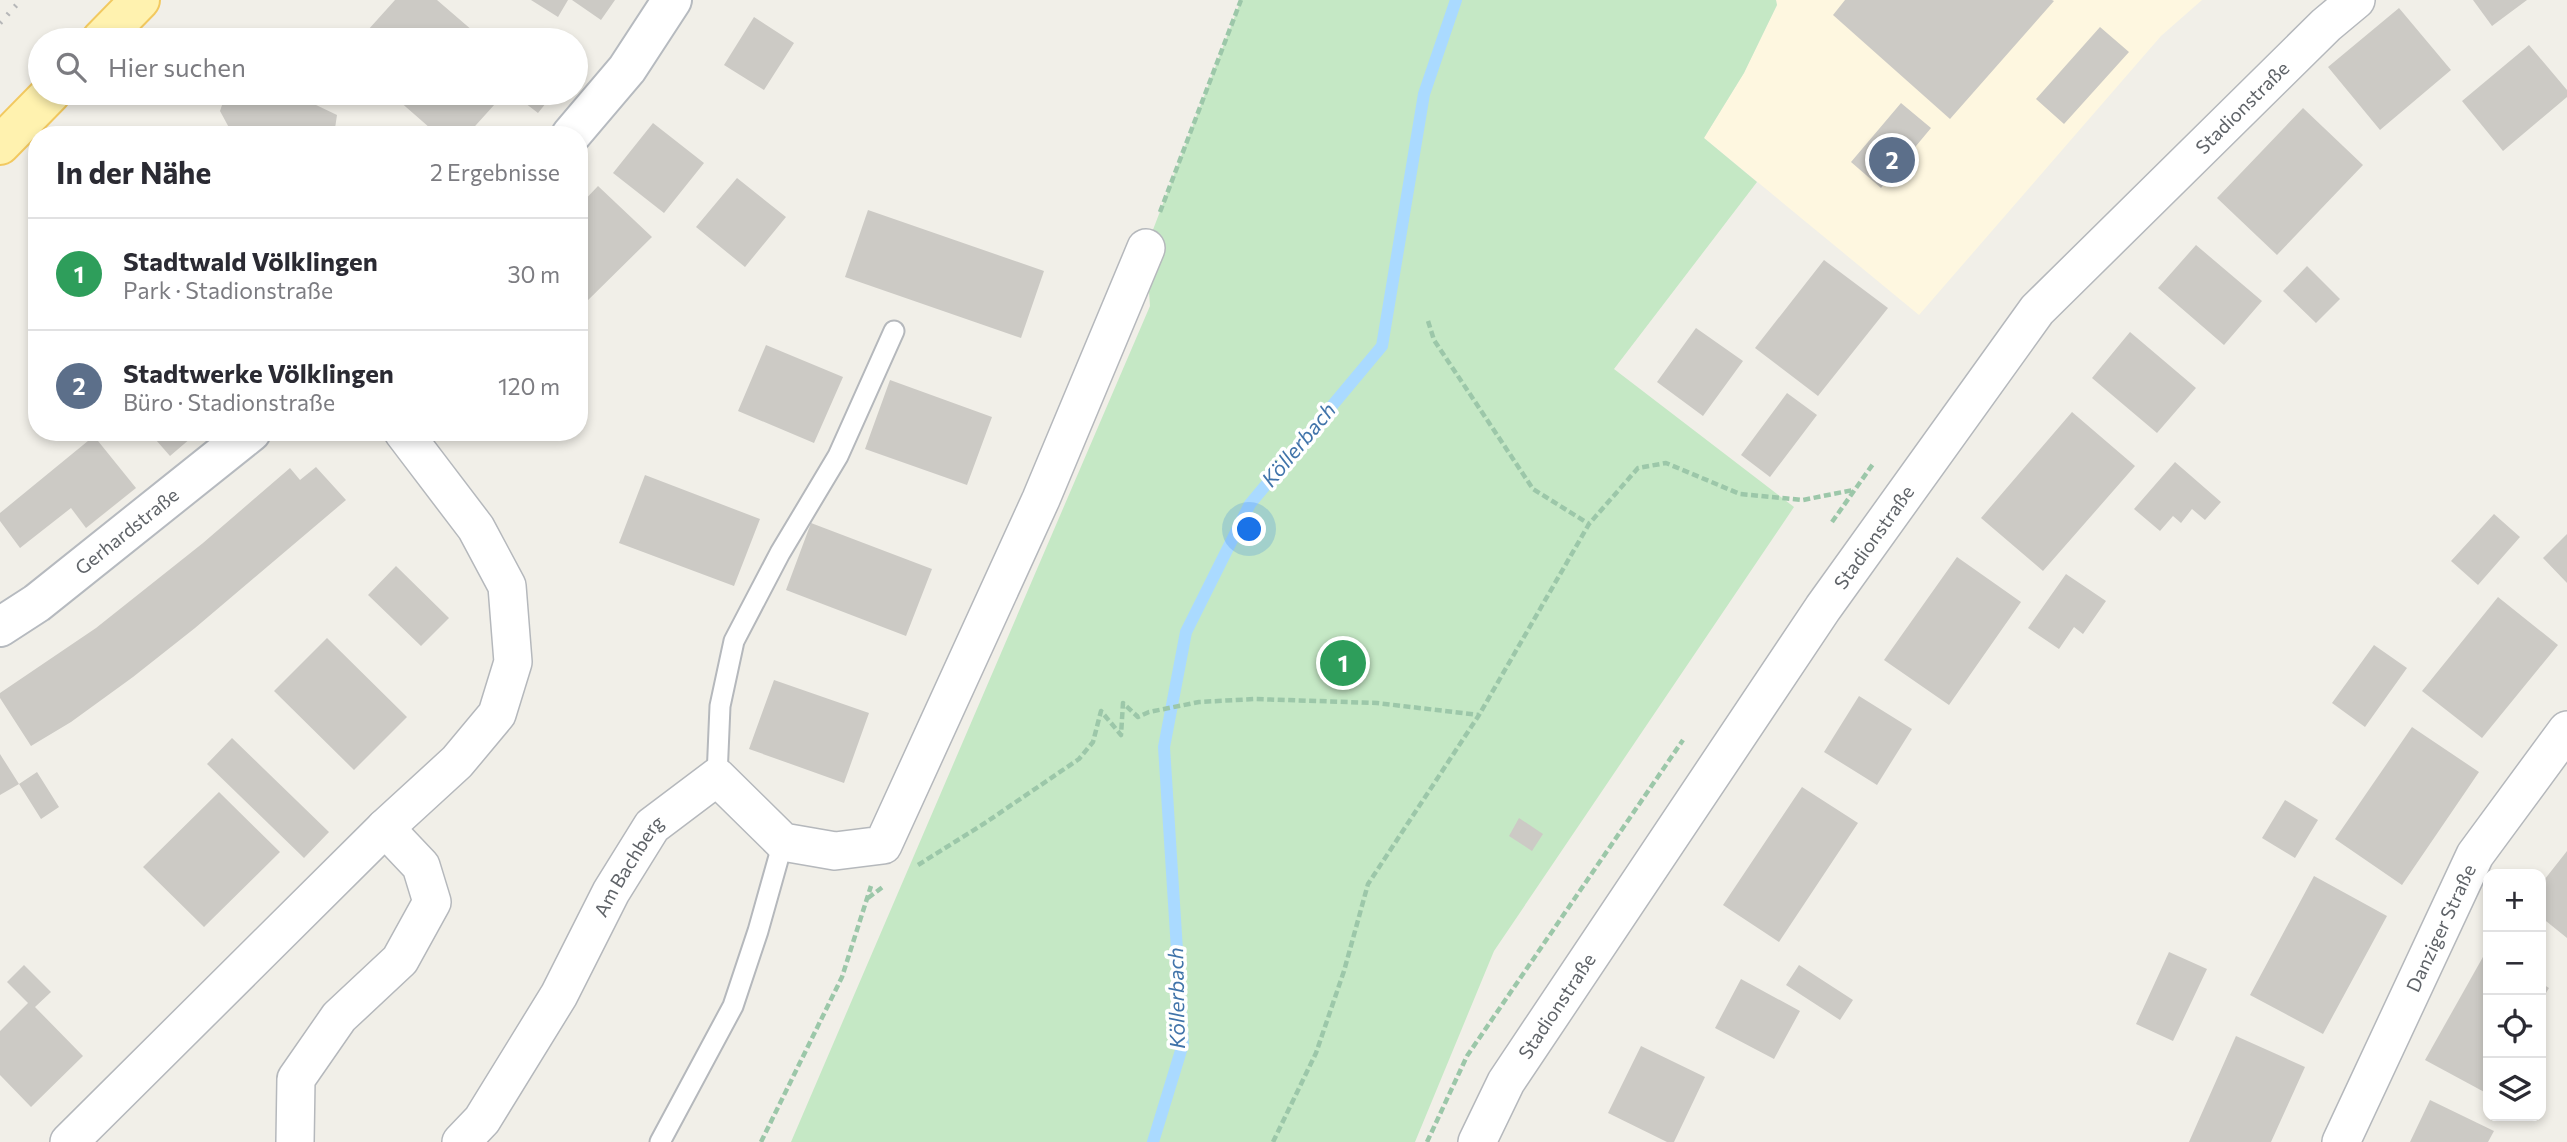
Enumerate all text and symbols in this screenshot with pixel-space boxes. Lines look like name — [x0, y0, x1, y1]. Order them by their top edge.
search box — [28, 28, 588, 105]
icon: search — [52, 48, 90, 86]
text: Hier suchen — [108, 51, 246, 82]
street label: Stadionstraße — [2190, 56, 2293, 158]
pin: 2 — [1869, 134, 1915, 186]
text: In der Nähe — [56, 153, 211, 190]
text: 2 Ergebnisse — [430, 158, 560, 186]
text: Stadtwald Völklingen — [123, 245, 378, 276]
text: 1 — [74, 260, 84, 288]
text: 30 m — [507, 260, 560, 288]
text: Park · Stadionstraße — [123, 276, 333, 304]
text: Stadtwerke Völklingen — [123, 357, 394, 388]
text: 2 — [72, 372, 86, 400]
text: 120 m — [498, 372, 560, 400]
text: Büro · Stadionstraße — [123, 388, 335, 416]
water label: Köllerbach — [1256, 397, 1340, 491]
street label: Stadionstraße — [1828, 481, 1918, 593]
street label: Gerhardstraße — [70, 483, 183, 579]
your location — [1232, 512, 1266, 546]
pin: 1 — [1320, 637, 1366, 689]
street label: Am Bachberg — [589, 810, 668, 920]
street label: Danziger Straße — [2401, 860, 2480, 995]
map controls — [2483, 869, 2546, 1121]
button: + — [2483, 869, 2546, 932]
button: − — [2483, 932, 2546, 995]
water label: Köllerbach — [1162, 947, 1189, 1049]
street label: Stadionstraße — [1513, 949, 1600, 1063]
button: locate — [2483, 995, 2546, 1058]
button: layers — [2483, 1058, 2546, 1121]

